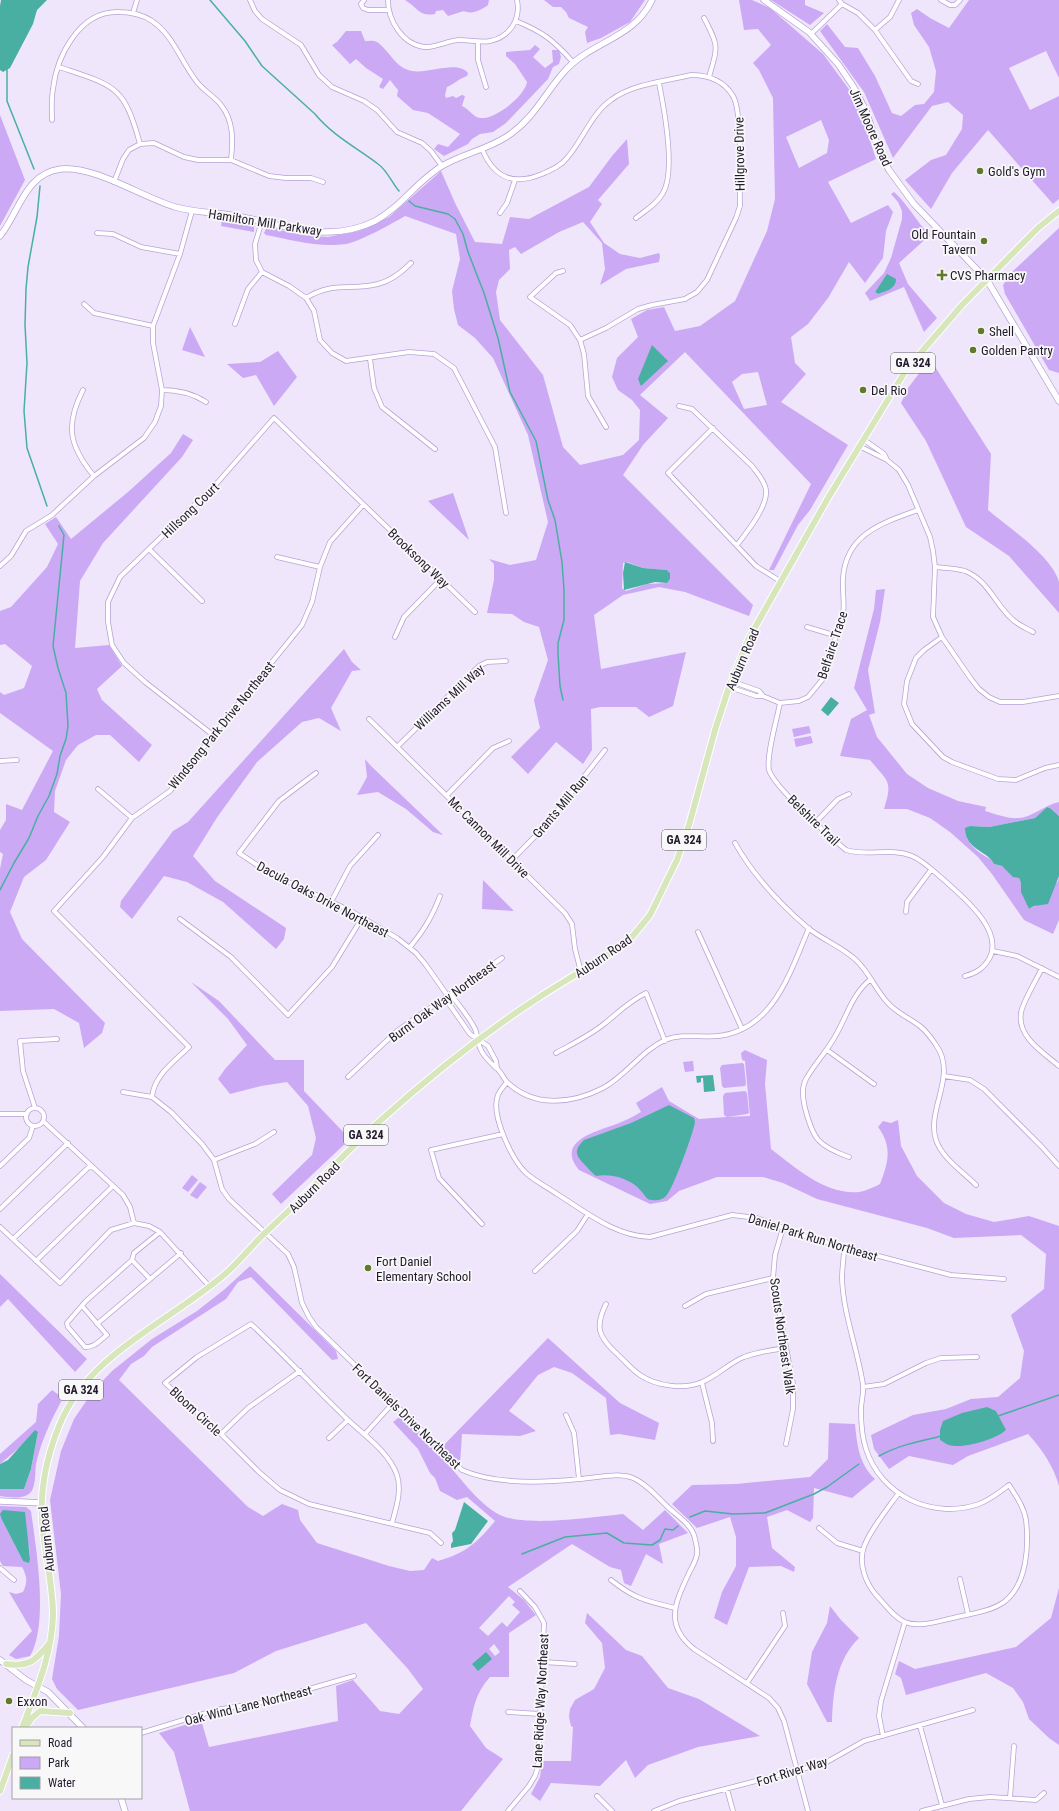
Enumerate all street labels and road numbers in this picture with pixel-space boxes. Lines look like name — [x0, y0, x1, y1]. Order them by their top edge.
street label: Jim Moore Road — [847, 86, 894, 169]
street label: Hillgrove Drive — [731, 117, 748, 191]
street label: Hamilton Mill Parkway — [207, 206, 323, 239]
road number: GA 324 — [891, 353, 935, 373]
street label: Hillsong Court — [159, 479, 222, 541]
street label: Brooksong Way — [385, 525, 453, 592]
street label: Belfaire Trace — [814, 609, 850, 681]
street label: Auburn Road — [723, 626, 762, 692]
street label: Windsong Park Drive Northeast — [165, 658, 278, 792]
street label: Williams Mill Way — [411, 661, 488, 733]
street label: Grants Mill Run — [530, 772, 591, 841]
street label: Belshire Trail — [785, 792, 843, 849]
street label: Mc Cannon Mill Drive — [445, 794, 532, 881]
road number: GA 324 — [662, 830, 706, 850]
street label: Dacula Oaks Drive Northeast — [254, 858, 391, 941]
street label: Auburn Road — [572, 932, 635, 981]
street label: Burnt Oak Way Northeast — [386, 957, 499, 1045]
road number: GA 324 — [344, 1125, 388, 1145]
street label: Auburn Road — [286, 1159, 343, 1216]
street label: Daniel Park Run Northeast — [746, 1211, 880, 1264]
street label: Scouts Northeast Walk — [767, 1277, 798, 1395]
street label: Fort Daniels Drive Northeast — [349, 1361, 464, 1472]
road number: GA 324 — [59, 1380, 103, 1400]
street label: Bloom Circle — [167, 1384, 225, 1439]
street label: Auburn Road — [36, 1505, 57, 1572]
street label: Lane Ridge Way Northeast — [529, 1633, 552, 1769]
street label: Oak Wind Lane Northeast — [183, 1682, 313, 1729]
street label: Fort River Way — [755, 1753, 830, 1789]

